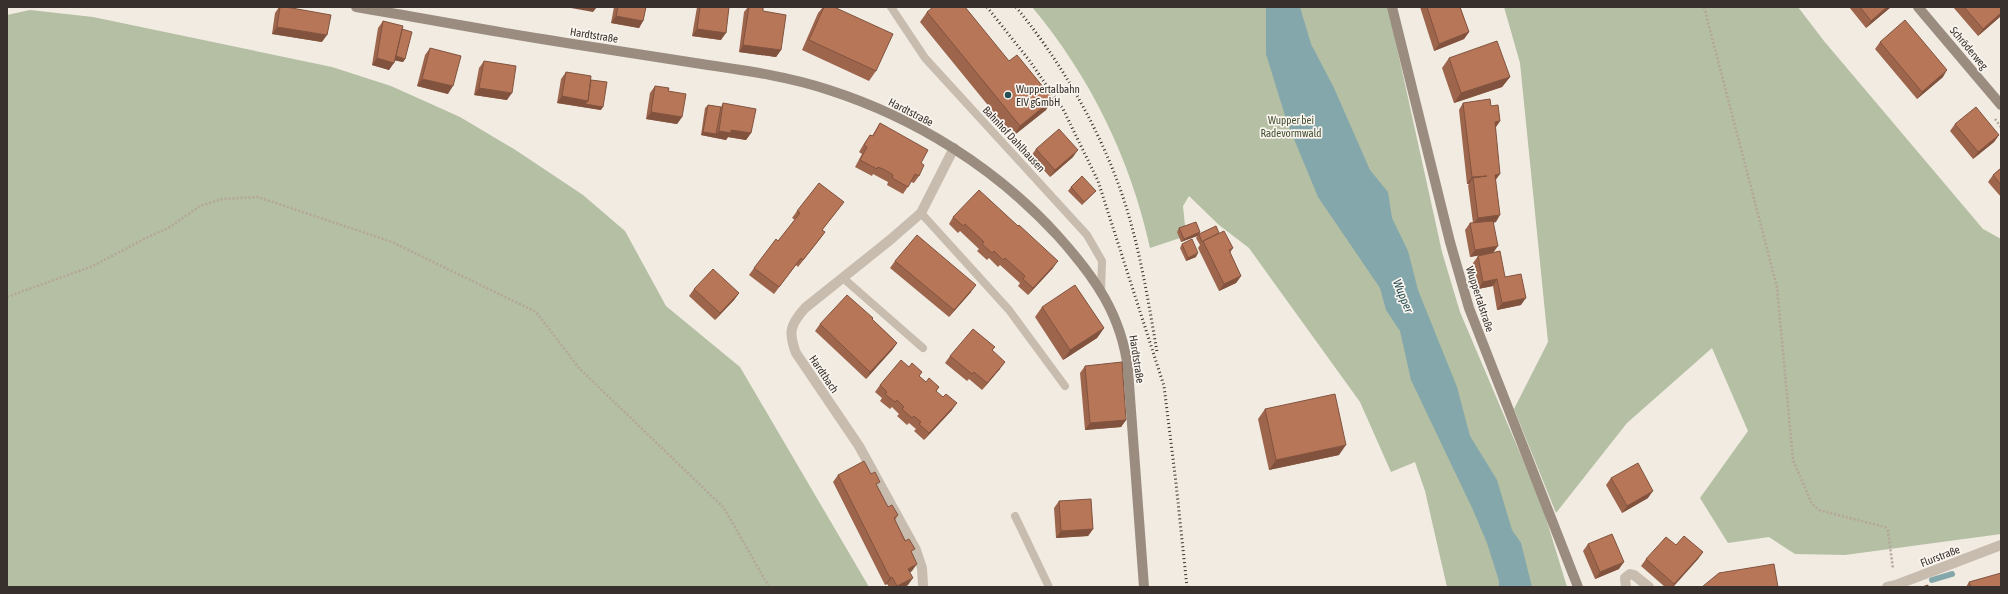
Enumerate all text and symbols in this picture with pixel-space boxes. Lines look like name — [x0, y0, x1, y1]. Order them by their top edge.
street label: Schröderweg — [1948, 24, 1991, 72]
street label: Hardtstraße — [569, 25, 619, 45]
place label: Wuppertalbahn EIV gGmbH — [1016, 83, 1080, 108]
marker: Wuppertalbahn EIV gGmbH — [1003, 90, 1013, 100]
street label: Hardtstraße — [887, 96, 935, 128]
street label: Bahnhof Dahlhausen — [980, 104, 1048, 174]
park label: Wupper bei Radevormwald — [1260, 114, 1322, 139]
street label: Wuppertalstraße — [1464, 265, 1496, 333]
water label: Wupper — [1390, 277, 1416, 315]
street label: Hardtstraße — [1127, 334, 1147, 384]
street label: Hardtbach — [807, 353, 841, 395]
street label: Flurstraße — [1919, 543, 1961, 569]

